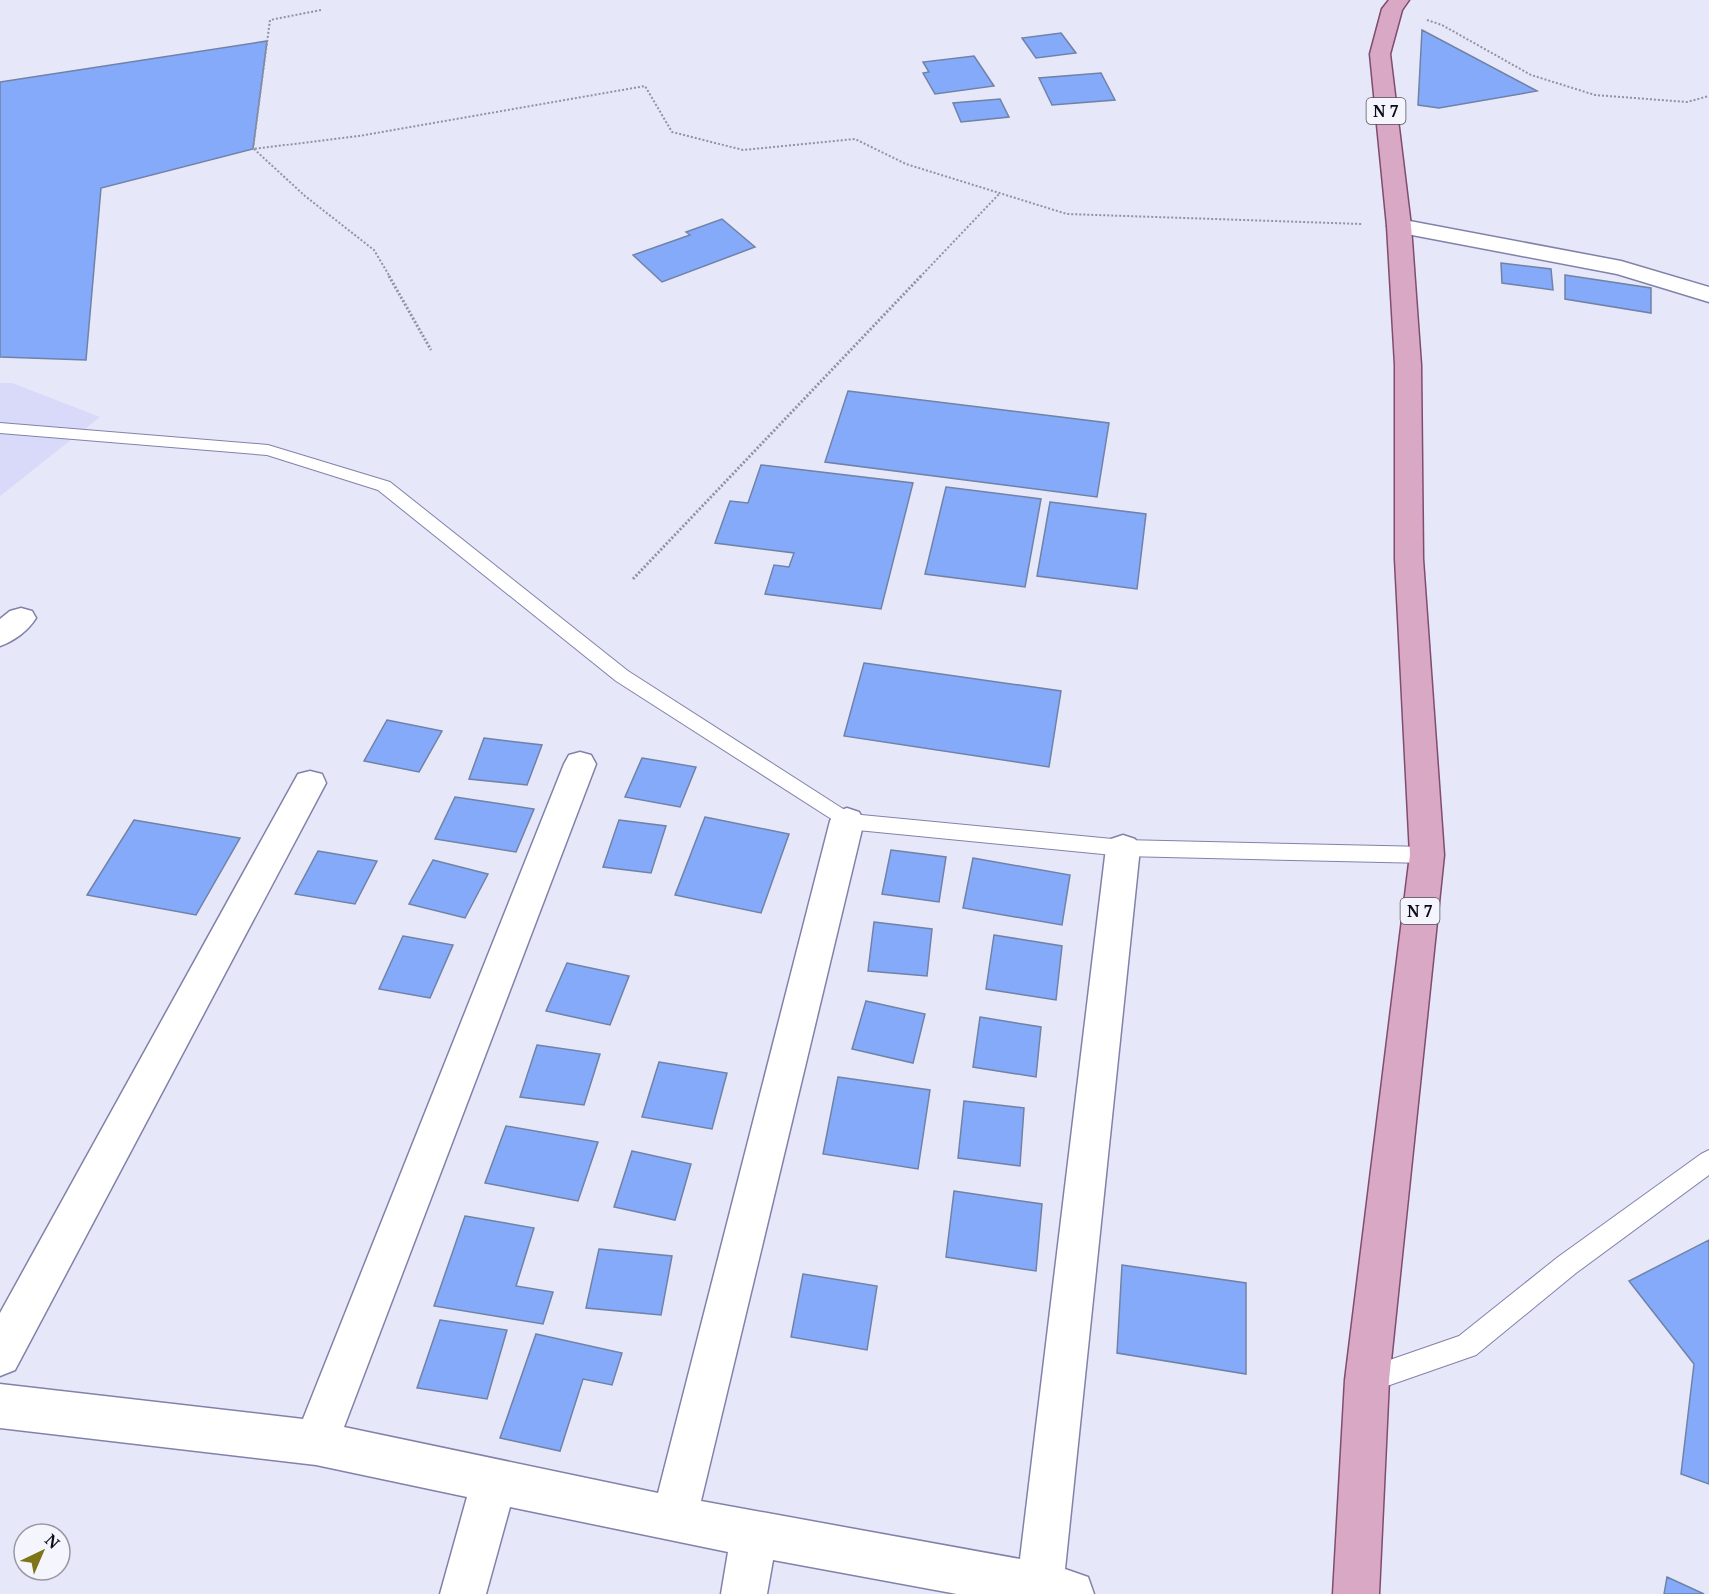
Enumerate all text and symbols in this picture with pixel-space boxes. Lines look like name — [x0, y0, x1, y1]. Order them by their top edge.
road number: N 7 — [1366, 98, 1406, 124]
road number: N 7 — [1400, 898, 1440, 924]
north arrow — [12, 1522, 72, 1582]
text: N — [40, 1529, 65, 1554]

